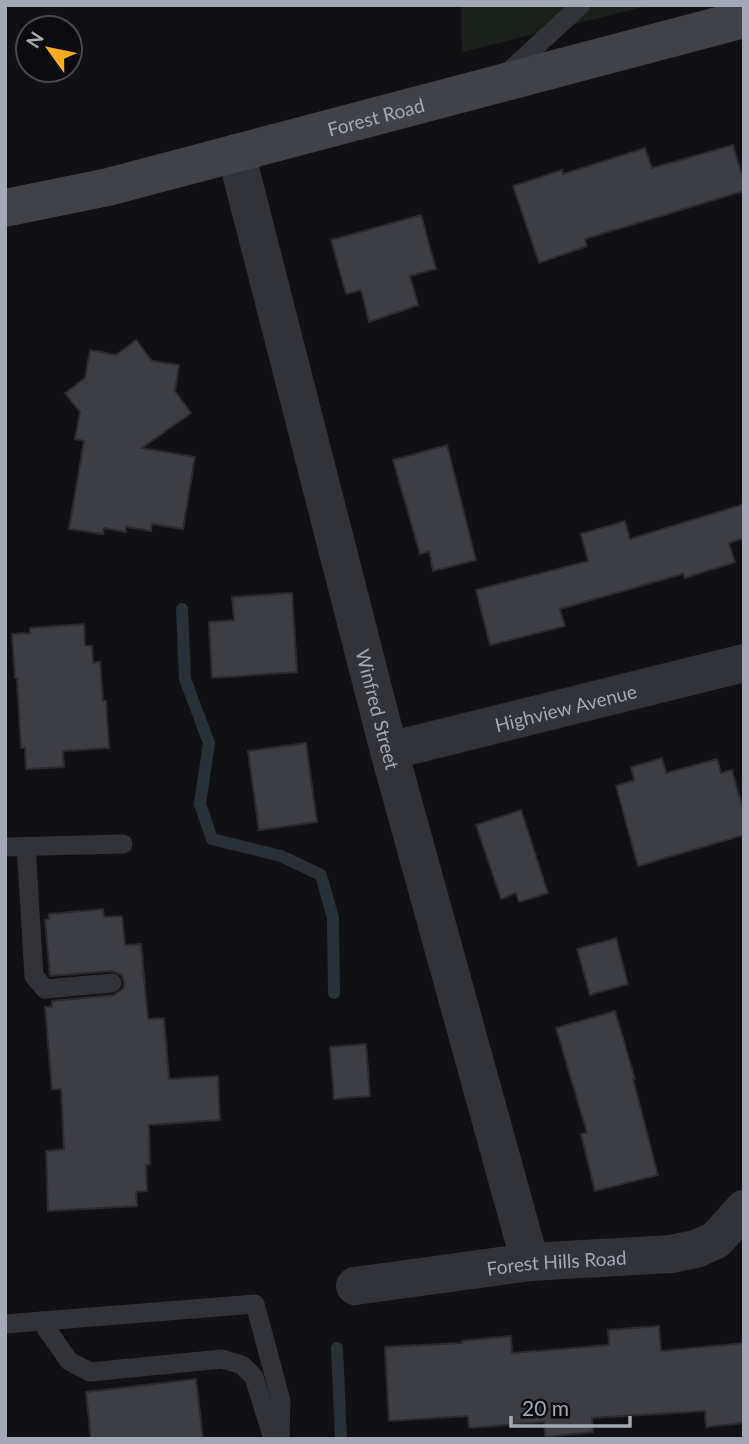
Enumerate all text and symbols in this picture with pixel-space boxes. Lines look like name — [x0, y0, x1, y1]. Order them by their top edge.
north arrow — [14, 14, 84, 84]
text: N — [21, 27, 48, 52]
street label: Forest Road — [325, 92, 427, 140]
street label: Winfred Street — [352, 646, 405, 772]
street label: Highview Avenue — [492, 679, 639, 736]
street label: Forest Hills Road — [485, 1245, 627, 1279]
scale bar — [511, 1384, 630, 1428]
text: 20 m — [522, 1395, 569, 1420]

